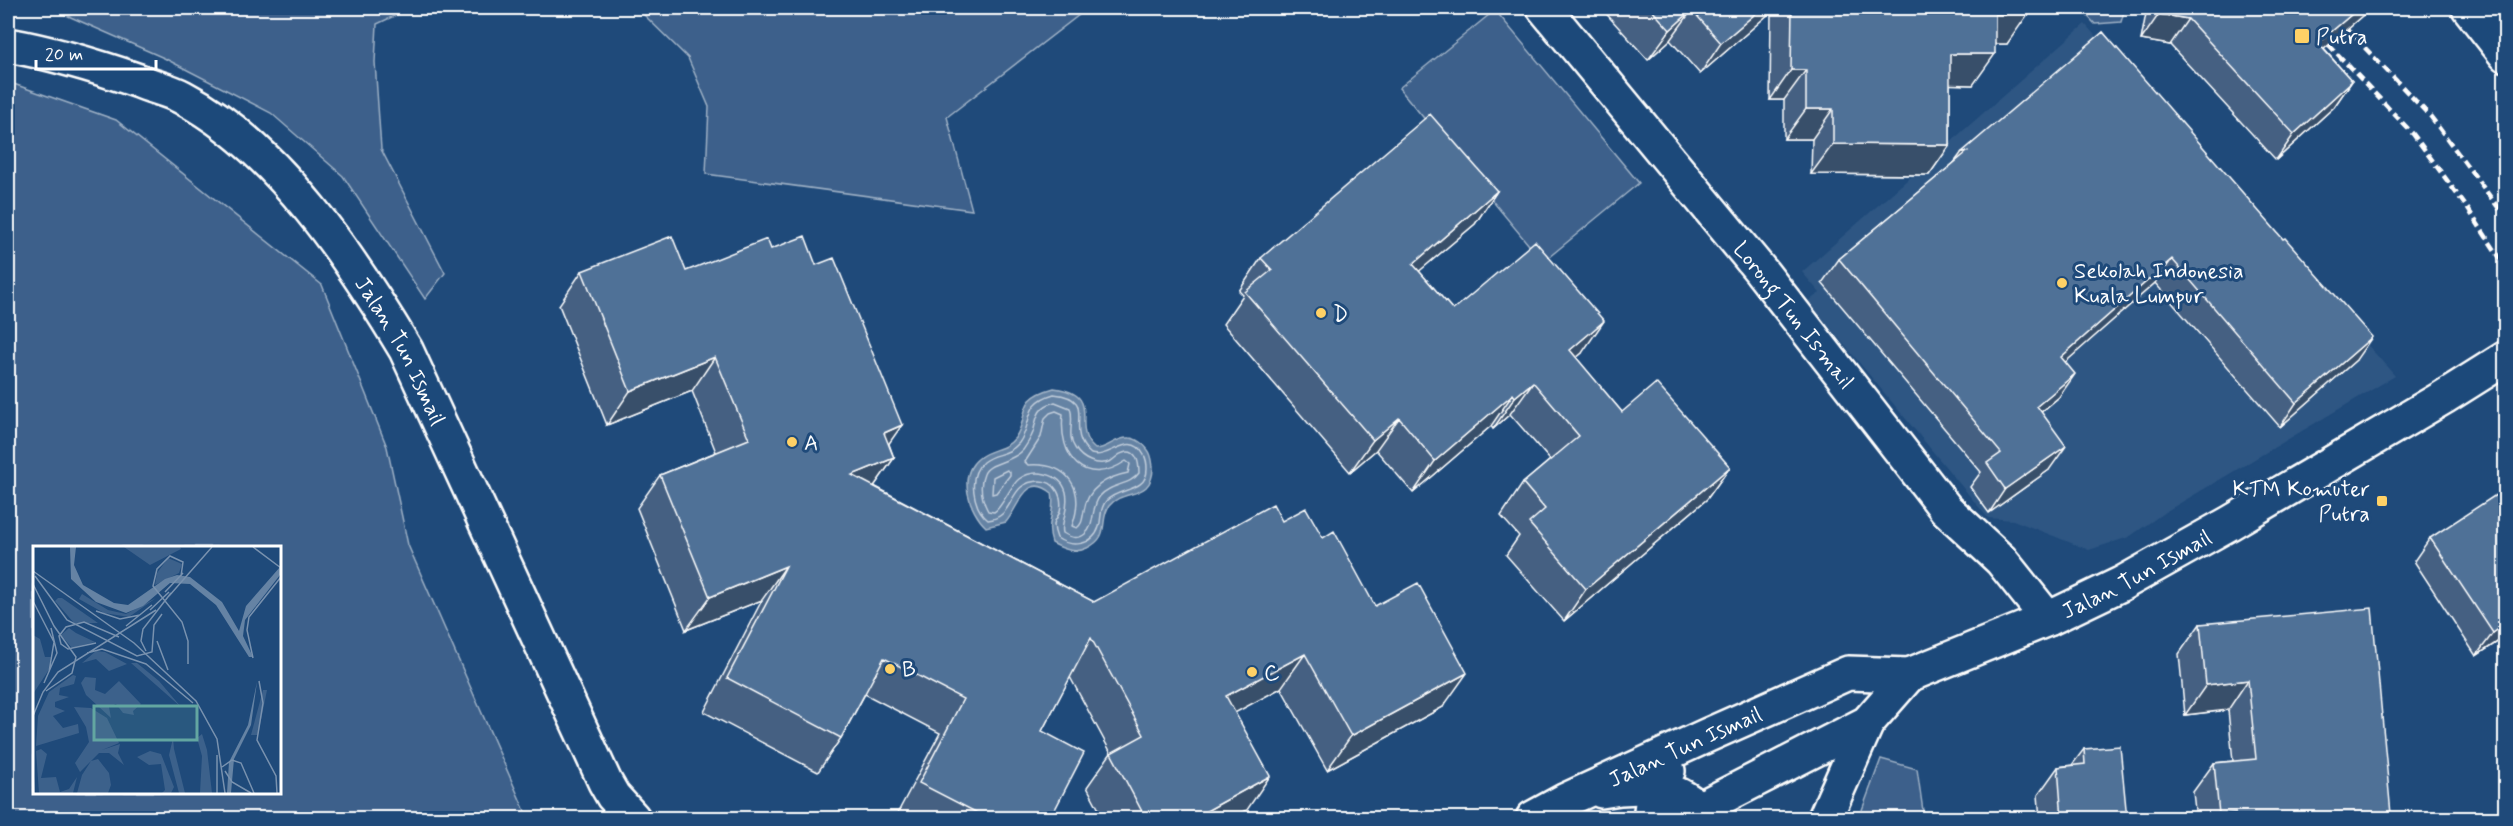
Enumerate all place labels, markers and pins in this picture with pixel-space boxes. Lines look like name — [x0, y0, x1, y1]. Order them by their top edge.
place label: Putra — [2316, 24, 2368, 52]
marker: Putra — [2293, 27, 2311, 45]
place label: Sekolah Indonesia Kuala Lumpur — [2074, 258, 2244, 311]
marker: Sekolah Indonesia Kuala Lumpur — [2055, 276, 2069, 290]
place label: D — [1333, 301, 1348, 329]
marker: D — [1314, 306, 1328, 320]
place label: A — [804, 430, 818, 458]
marker: A — [785, 435, 799, 449]
place label: KTM Komuter Putra — [2233, 476, 2370, 529]
marker: KTM Komuter Putra — [2375, 494, 2389, 508]
place label: B — [902, 657, 916, 685]
place label: C — [1264, 660, 1280, 688]
marker: B — [883, 662, 897, 676]
marker: C — [1245, 665, 1259, 679]

